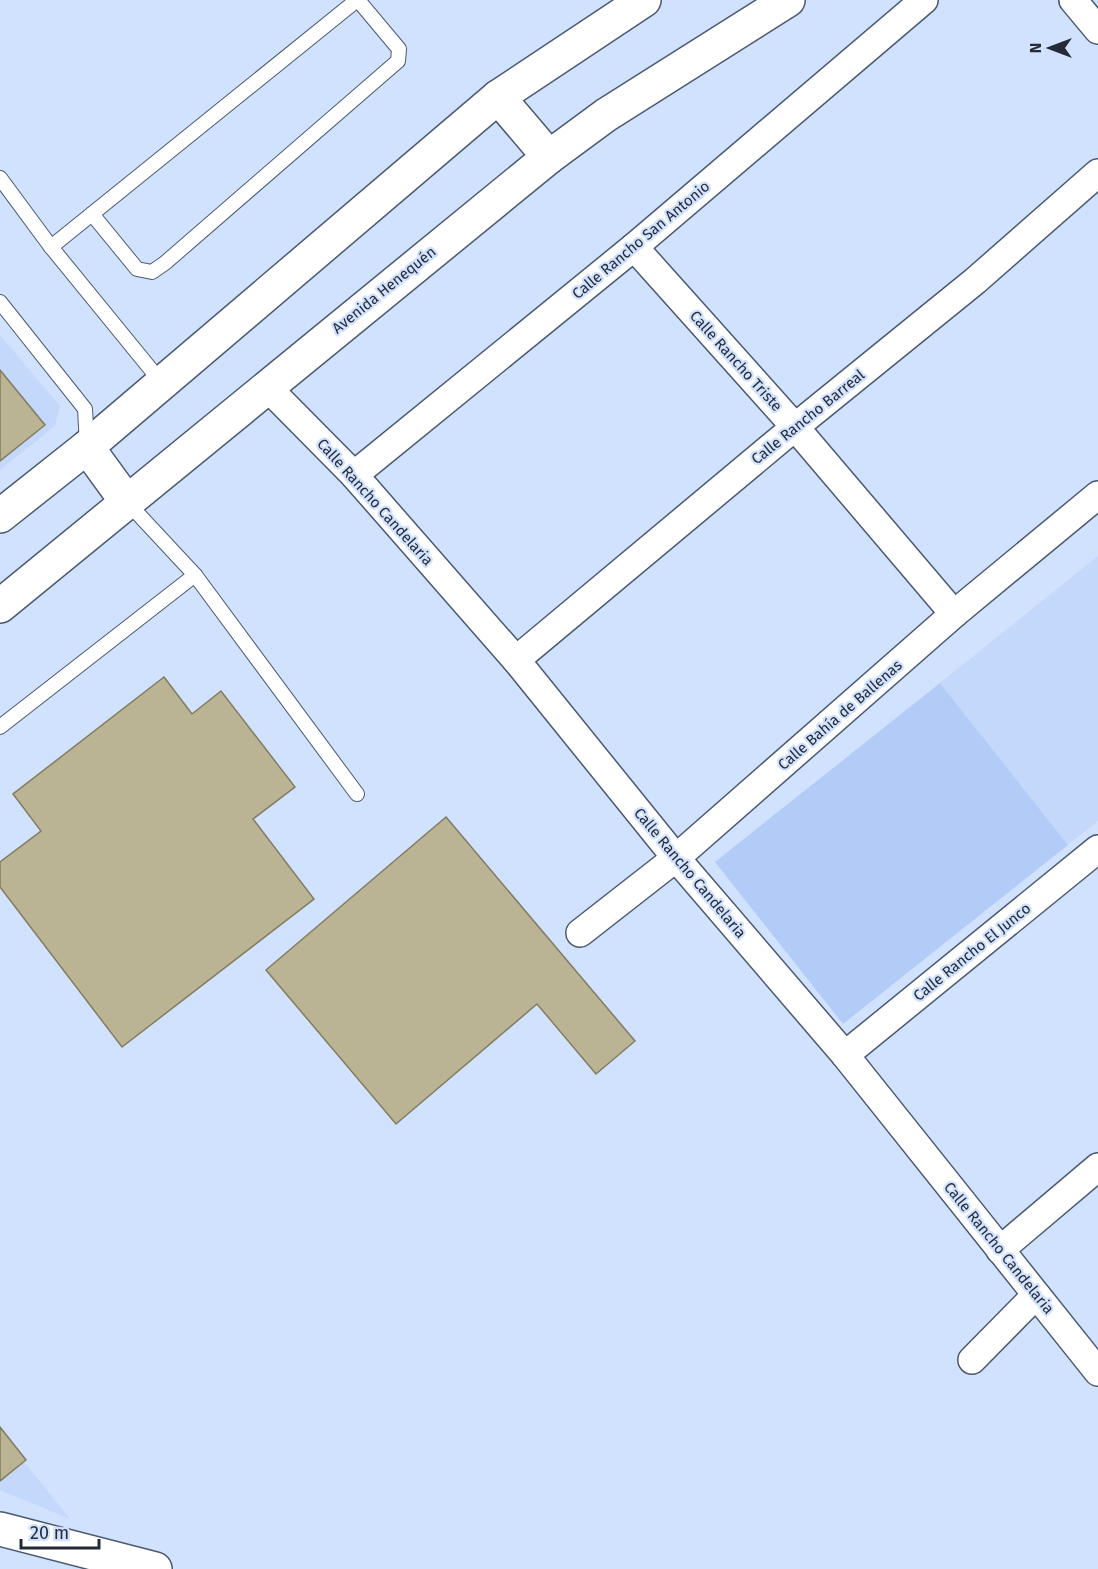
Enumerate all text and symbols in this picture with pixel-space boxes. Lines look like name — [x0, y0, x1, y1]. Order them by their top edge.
north arrow — [1020, 18, 1080, 78]
text: N — [1026, 43, 1045, 53]
street label: Calle Rancho San Antonio — [569, 177, 713, 303]
street label: Avenida Henequén — [329, 243, 439, 337]
street label: Calle Rancho Triste — [686, 307, 786, 415]
street label: Calle Rancho Barreal — [748, 365, 869, 468]
street label: Calle Rancho Candelaria — [313, 435, 437, 569]
street label: Calle Bahía de Ballenas — [774, 656, 906, 774]
street label: Calle Rancho Candelaria — [630, 804, 750, 942]
street label: Calle Rancho El Junco — [910, 899, 1034, 1005]
street label: Calle Rancho Candelaria — [940, 1178, 1058, 1318]
scale bar — [21, 1512, 99, 1550]
text: 20 m — [30, 1522, 69, 1544]

